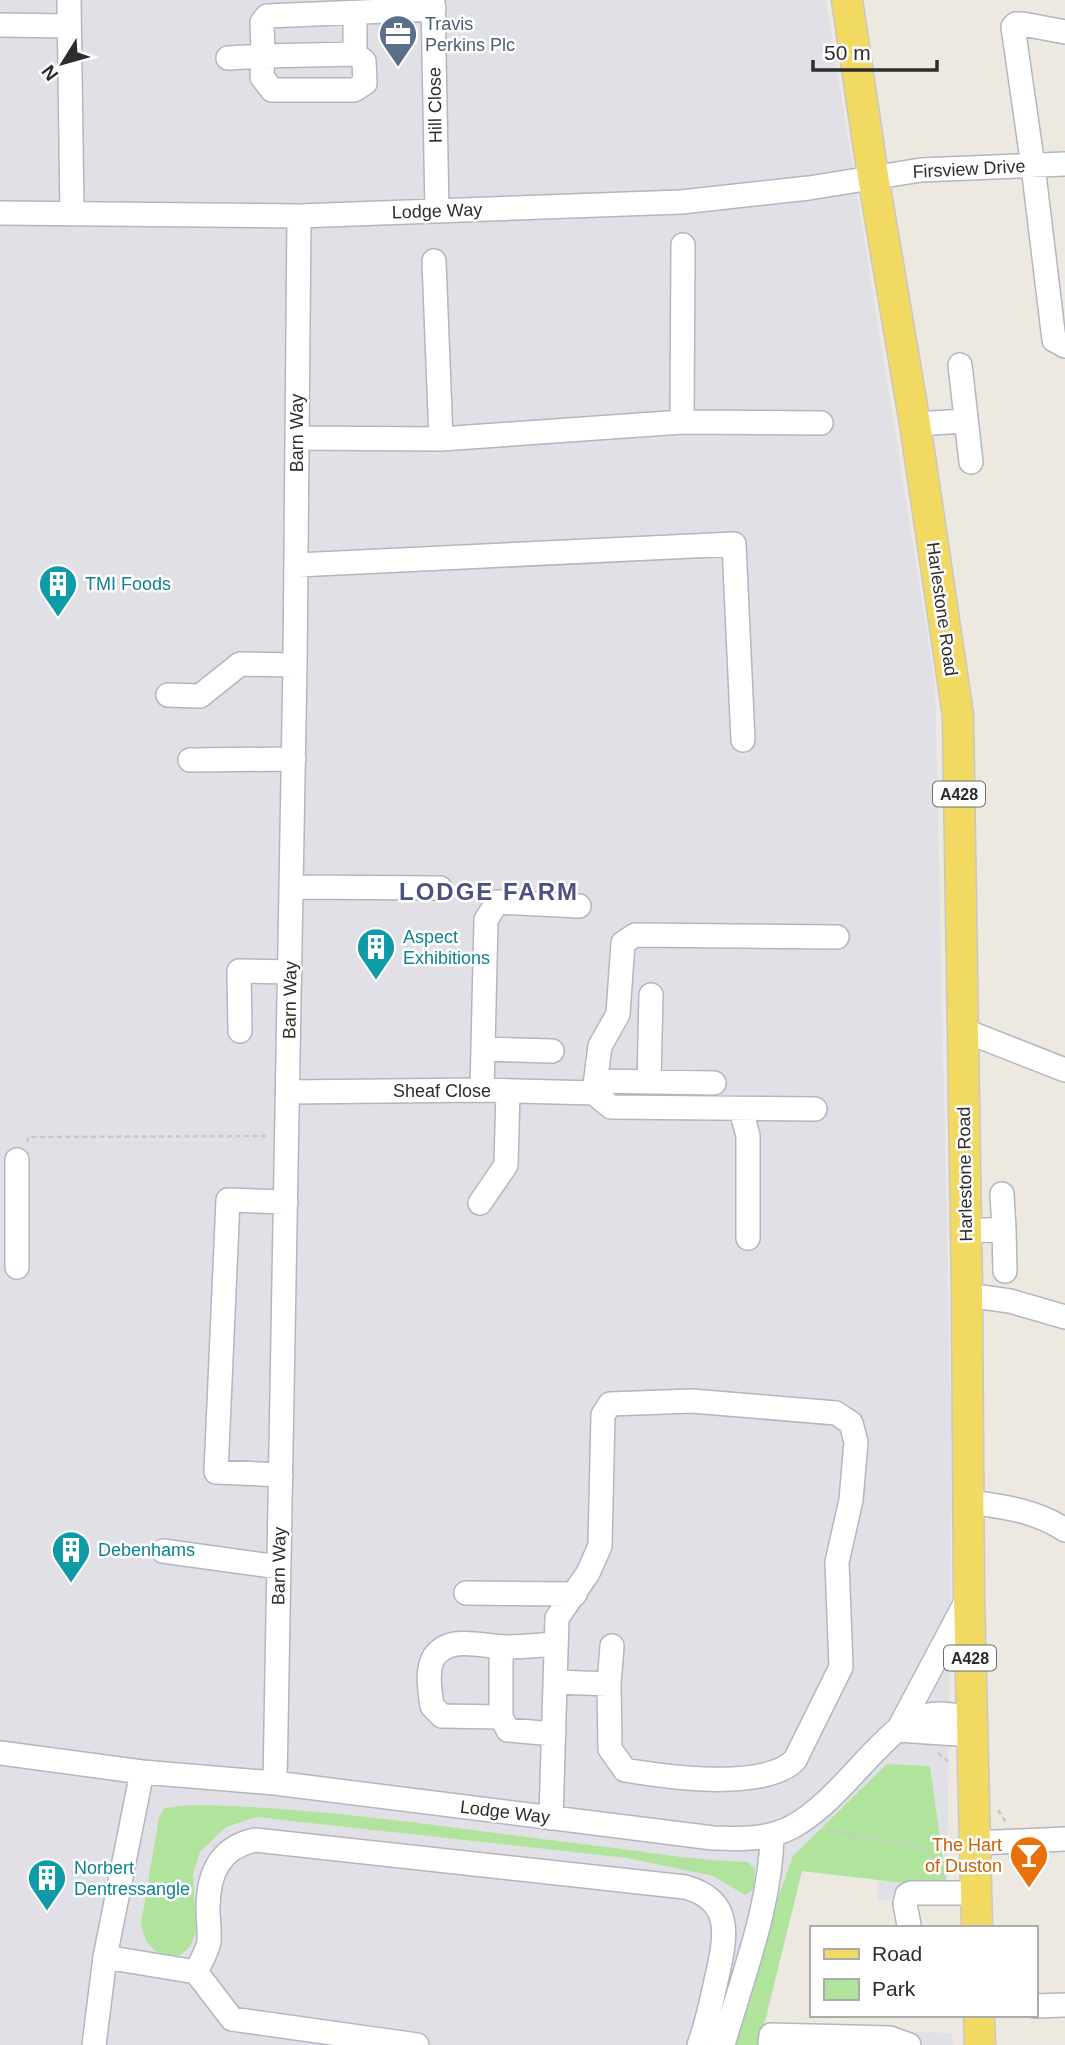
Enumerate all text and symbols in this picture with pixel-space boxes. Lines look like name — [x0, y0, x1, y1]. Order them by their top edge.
office icon: Travis Perkins Plc — [377, 13, 419, 68]
place label: Travis Perkins Plc — [425, 14, 515, 55]
north arrow — [28, 28, 98, 98]
scale bar — [813, 28, 937, 72]
text: 50 m — [824, 41, 871, 64]
text: N — [37, 61, 62, 85]
street label: Hill Close — [424, 67, 446, 143]
street label: Firsview Drive — [912, 156, 1026, 182]
street label: Lodge Way — [391, 199, 483, 223]
street label: Barn Way — [287, 394, 307, 472]
street label: Harlestone Road — [923, 541, 961, 677]
building icon: TMI Foods — [37, 563, 79, 618]
place label: TMI Foods — [85, 574, 171, 594]
road number: A428 — [933, 782, 985, 806]
district label: LODGE FARM — [399, 878, 579, 905]
building icon: Aspect Exhibitions — [355, 926, 397, 981]
place label: Aspect Exhibitions — [403, 927, 490, 968]
street label: Barn Way — [279, 961, 301, 1039]
street label: Sheaf Close — [393, 1081, 491, 1101]
street label: Harlestone Road — [954, 1106, 976, 1242]
street label: Barn Way — [268, 1527, 290, 1605]
building icon: Debenhams — [50, 1529, 92, 1584]
place label: Debenhams — [98, 1540, 195, 1560]
road number: A428 — [944, 1646, 996, 1670]
street label: Lodge Way — [459, 1797, 551, 1827]
bar icon: The Hart of Duston — [1008, 1834, 1050, 1889]
place label: The Hart of Duston — [925, 1835, 1002, 1876]
building icon: Norbert Dentressangle — [26, 1857, 68, 1912]
place label: Norbert Dentressangle — [74, 1858, 190, 1899]
legend — [810, 1926, 1037, 2017]
text: Road — [872, 1942, 922, 1965]
text: Park — [872, 1977, 916, 2000]

